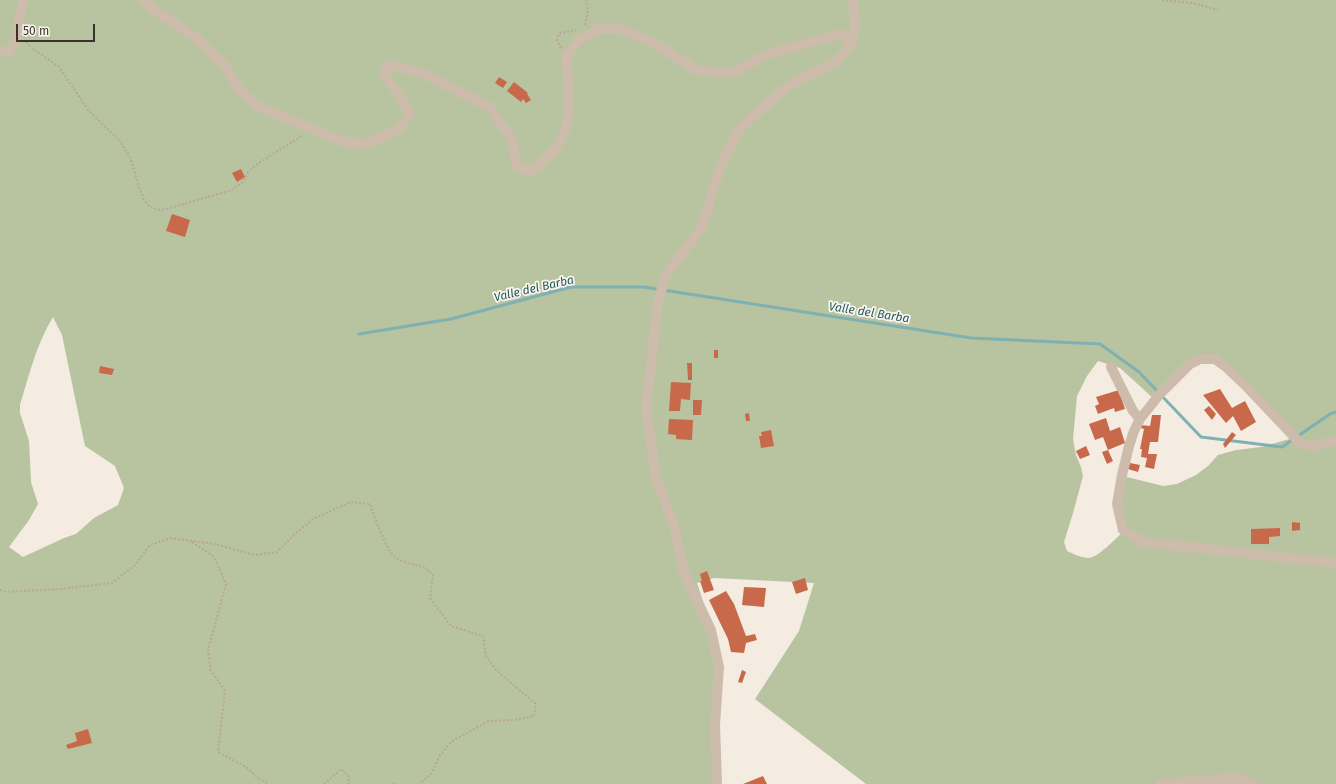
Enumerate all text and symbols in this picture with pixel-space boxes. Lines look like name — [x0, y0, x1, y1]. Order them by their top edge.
scale bar — [18, 16, 97, 42]
text: 50 m — [23, 24, 49, 38]
water label: Valle del Barba — [493, 273, 575, 305]
water label: Valle del Barba — [828, 300, 910, 326]

